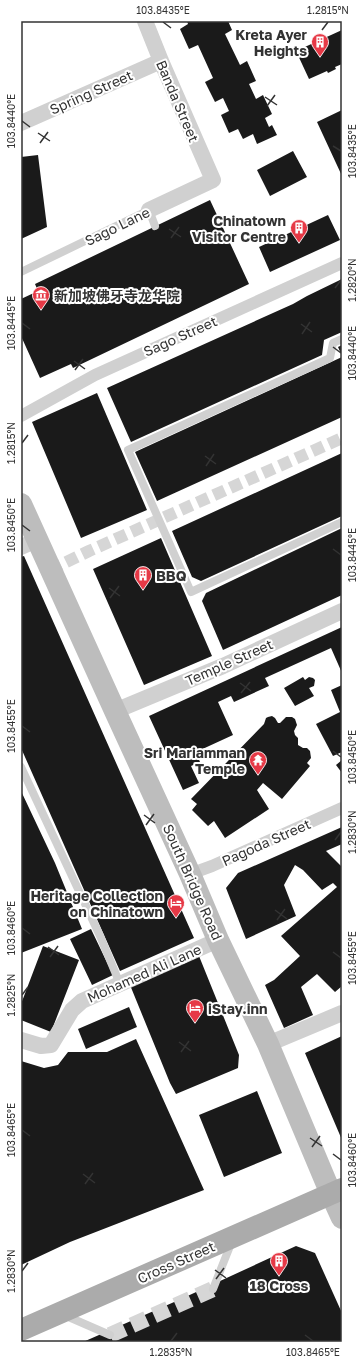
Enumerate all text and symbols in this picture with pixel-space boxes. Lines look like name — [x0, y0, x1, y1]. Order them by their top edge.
text: 103.8435°E — [136, 4, 190, 16]
text: 1.2815°N — [307, 4, 349, 16]
place label: Kreta Ayer Heights — [235, 26, 308, 59]
building icon: Kreta Ayer Heights — [310, 32, 330, 57]
street label: Banda Street — [153, 57, 203, 145]
street label: Spring Street — [47, 66, 135, 118]
text: 103.8440°E — [5, 94, 17, 148]
text: 103.8435°E — [346, 124, 358, 178]
street label: Sago Lane — [82, 203, 152, 249]
place label: Chinatown Visitor Centre — [192, 212, 286, 245]
building icon: Chinatown Visitor Centre — [289, 218, 309, 243]
text: 1.2820°N — [346, 258, 358, 302]
museum icon: 新加坡佛牙寺龙华院 — [31, 285, 51, 310]
place label: 新加坡佛牙寺龙华院 — [54, 287, 180, 304]
text: 103.8445°E — [5, 296, 17, 350]
street label: Sago Street — [141, 312, 219, 360]
text: 103.8440°E — [346, 326, 358, 380]
text: 1.2815°N — [5, 422, 17, 464]
text: 103.8450°E — [5, 498, 17, 552]
text: 103.8445°E — [346, 528, 358, 582]
building icon: BBQ — [133, 565, 153, 590]
place label: BBQ — [156, 567, 187, 584]
street label: Temple Street — [183, 635, 275, 689]
text: 103.8455°E — [5, 699, 17, 753]
text: 103.8450°E — [346, 730, 358, 784]
place label: Sri Mariamman Temple — [144, 744, 245, 777]
temple icon: Sri Mariamman Temple — [248, 750, 268, 775]
text: 1.2830°N — [346, 810, 358, 854]
street label: Pagoda Street — [219, 815, 313, 869]
street label: South Bridge Road — [160, 821, 226, 943]
place label: Heritage Collection on Chinatown — [30, 887, 163, 920]
hotel icon: Heritage Collection on Chinatown — [166, 893, 186, 918]
text: 103.8460°E — [5, 901, 17, 955]
text: 103.8455°E — [346, 931, 358, 985]
street label: Mohamed Ali Lane — [84, 940, 204, 1006]
text: 1.2825°N — [5, 974, 17, 1016]
hotel icon: iStay.inn — [185, 998, 205, 1023]
place label: iStay.inn — [208, 1000, 268, 1017]
text: 103.8465°E — [5, 1103, 17, 1157]
text: 103.8460°E — [346, 1133, 358, 1187]
street label: Cross Street — [135, 1237, 217, 1287]
text: 1.2830°N — [5, 1249, 17, 1293]
building icon: 18 Cross — [269, 1251, 289, 1276]
place label: 18 Cross — [250, 1277, 309, 1294]
text: 1.2835°N — [150, 1346, 192, 1358]
text: 103.8465°E — [286, 1346, 340, 1358]

